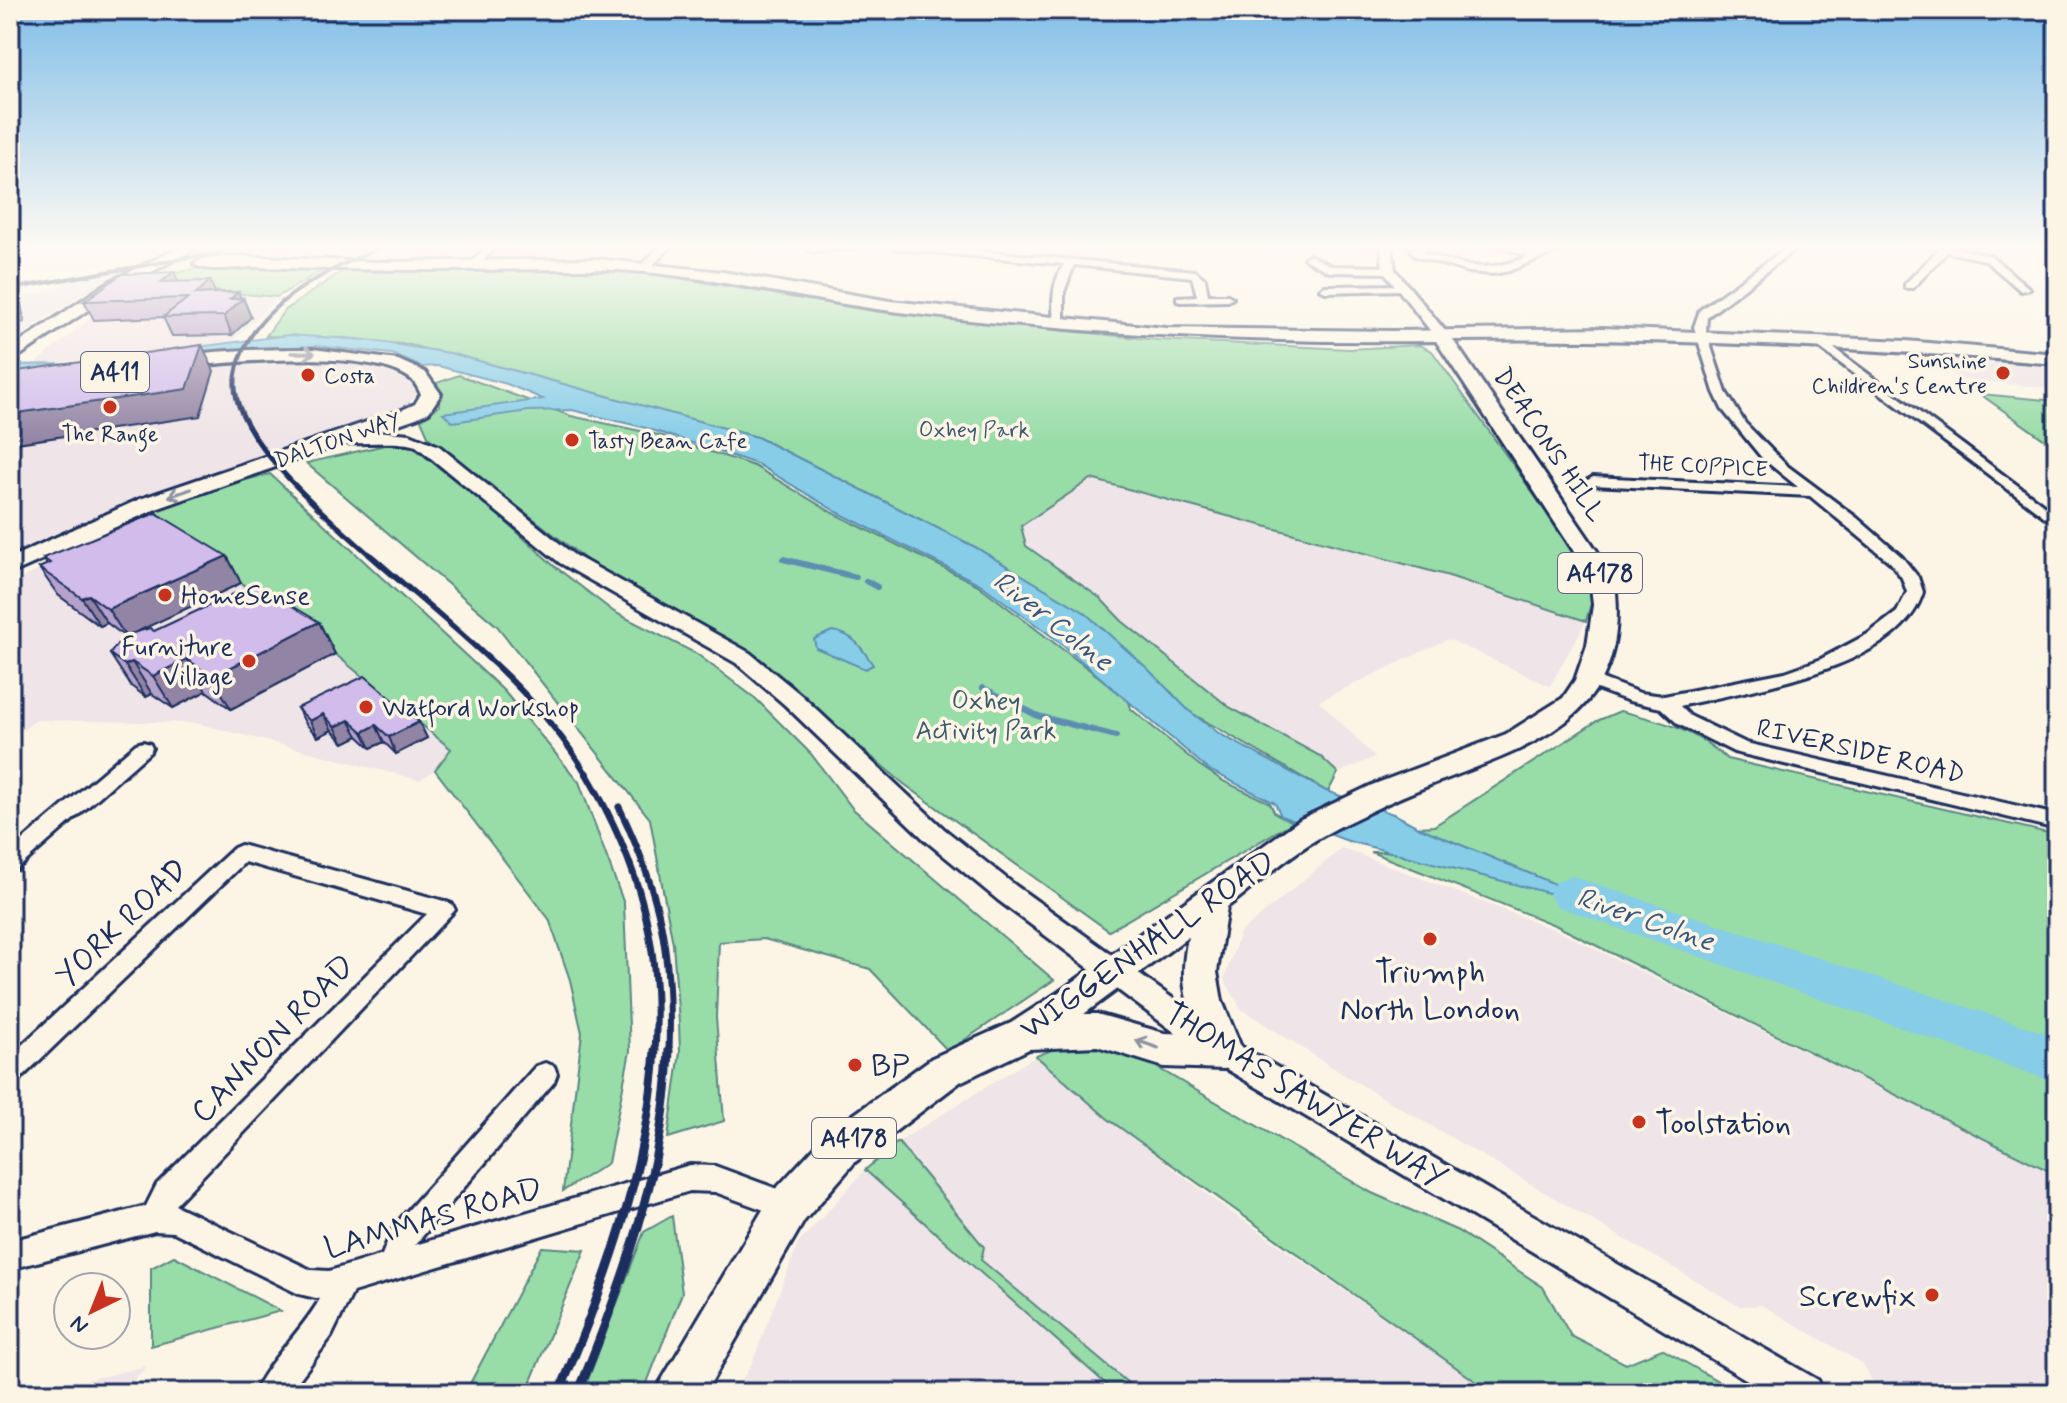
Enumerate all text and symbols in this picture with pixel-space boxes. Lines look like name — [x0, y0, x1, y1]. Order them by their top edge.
one-way arrow — [289, 345, 316, 361]
place label: Sunshine Children's Centre — [1812, 348, 1987, 401]
road number: A411 — [81, 352, 149, 392]
street label: DEACONS HILL — [1484, 362, 1612, 529]
place label: Costa — [324, 363, 375, 391]
marker: Sunshine Children's Centre — [1994, 364, 2012, 382]
marker: Costa — [299, 366, 317, 384]
marker: The Range — [101, 398, 119, 416]
street label: DALTON WAY — [271, 406, 404, 476]
park label: Oxhey Park — [919, 417, 1029, 445]
place label: The Range — [62, 421, 158, 452]
place label: Tasty Bean Cafe — [588, 428, 748, 456]
marker: Tasty Bean Cafe — [563, 431, 581, 449]
street label: THE COPPICE — [1637, 450, 1769, 484]
one-way arrow — [168, 487, 192, 501]
road number: A4178 — [1558, 553, 1642, 593]
water label: River Colne — [985, 563, 1121, 681]
place label: HomeSense — [181, 580, 310, 614]
marker: HomeSense — [156, 586, 174, 604]
place label: Furniture Village — [121, 631, 233, 695]
marker: Furniture Village — [240, 652, 258, 670]
park label: Oxhey Activity Park — [916, 685, 1057, 749]
place label: Watford Workshop — [382, 692, 579, 728]
marker: Watford Workshop — [357, 698, 375, 716]
street label: RIVERSIDE ROAD — [1753, 712, 1968, 792]
street label: WIGGENHALL ROAD — [1012, 841, 1284, 1050]
street label: YORK ROAD — [47, 850, 198, 997]
water label: River Colne — [1572, 880, 1720, 962]
marker: Triumph North London — [1421, 930, 1439, 948]
street label: CANNON ROAD — [182, 946, 365, 1133]
place label: Triumph North London — [1340, 952, 1520, 1031]
street label: THOMAS SAWYER WAY — [1156, 993, 1454, 1201]
one-way arrow — [1135, 1036, 1160, 1050]
place label: BP — [871, 1046, 910, 1088]
marker: BP — [846, 1056, 864, 1074]
place label: Toolstation — [1655, 1103, 1791, 1145]
marker: Toolstation — [1630, 1113, 1648, 1131]
road number: A4178 — [812, 1118, 896, 1158]
street label: LAMMAS ROAD — [320, 1168, 547, 1270]
north arrow — [52, 1271, 132, 1351]
place label: Screwfix — [1799, 1276, 1916, 1318]
marker: Screwfix — [1923, 1286, 1941, 1304]
text: N — [65, 1309, 95, 1339]

